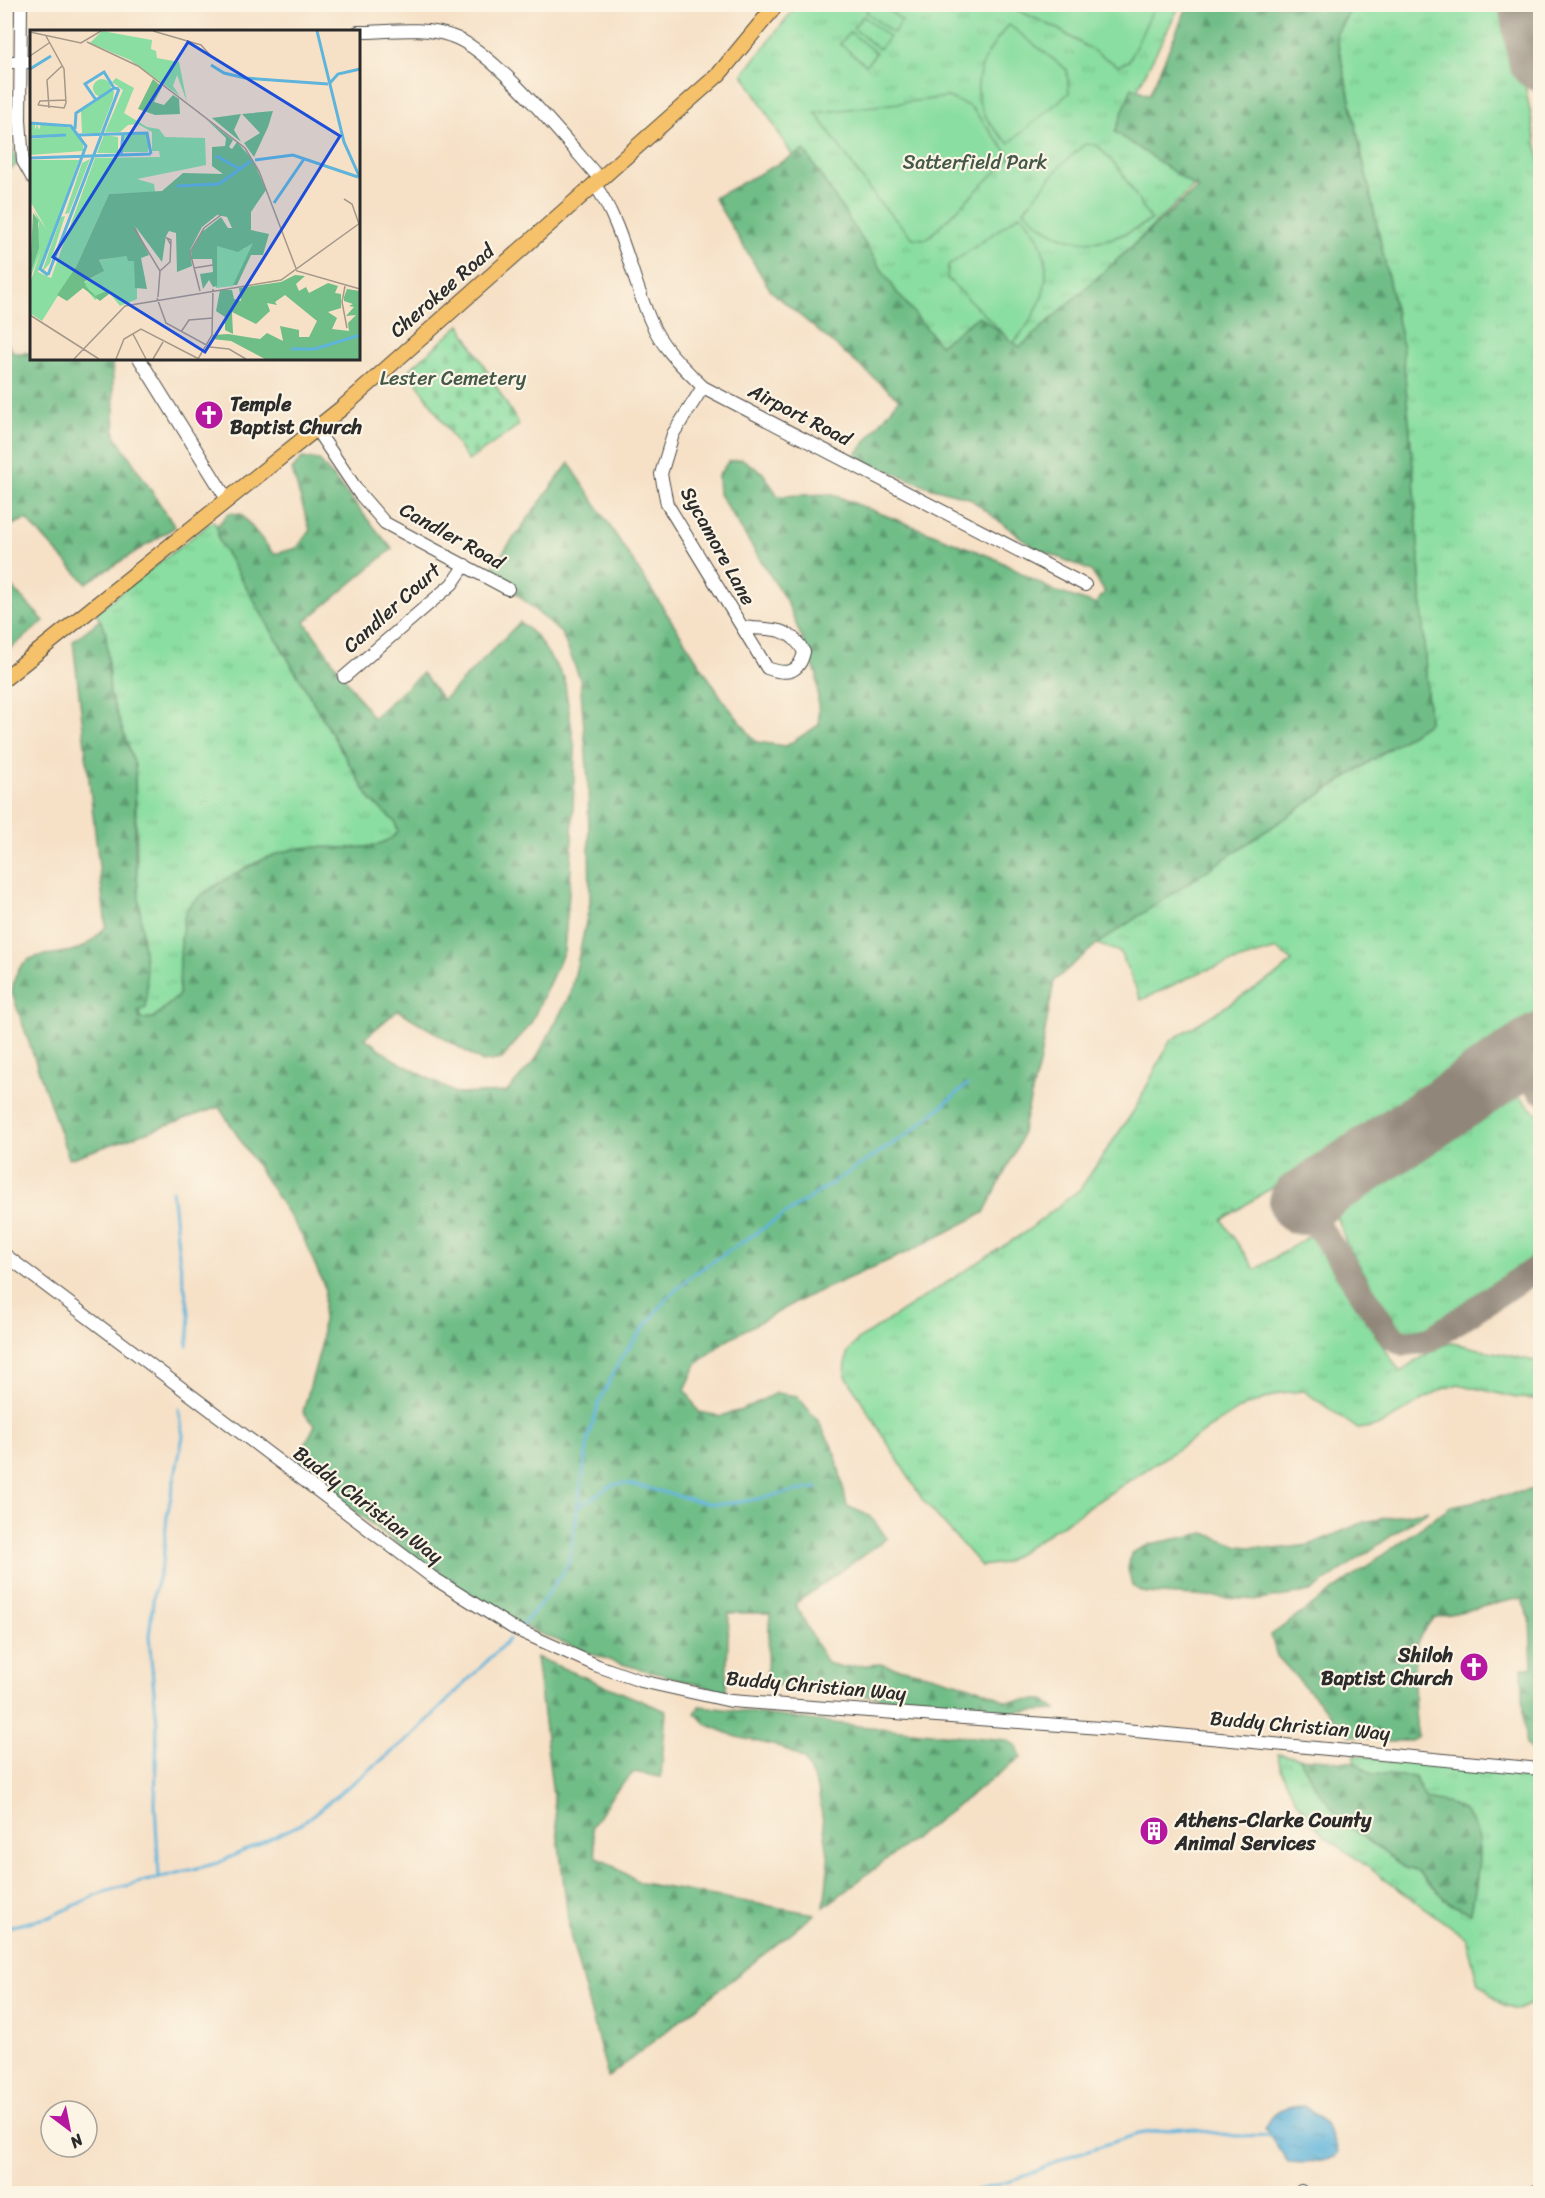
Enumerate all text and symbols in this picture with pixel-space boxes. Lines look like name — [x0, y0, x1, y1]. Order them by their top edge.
inset map — [30, 30, 360, 360]
park label: Satterfield Park — [903, 145, 1048, 180]
street label: Cherokee Road — [381, 234, 504, 347]
park label: Lester Cemetery — [380, 361, 527, 396]
street label: Airport Road — [741, 373, 859, 457]
place label: Temple Baptist Church — [230, 387, 362, 445]
church icon: Temple Baptist Church — [193, 399, 225, 431]
street label: Sycamore Lane — [671, 480, 765, 612]
street label: Candler Road — [393, 493, 512, 580]
street label: Candler Court — [335, 553, 450, 662]
street label: Buddy Christian Way — [285, 1437, 451, 1574]
place label: Shiloh Baptist Church — [1321, 1638, 1454, 1696]
church icon: Shiloh Baptist Church — [1458, 1651, 1490, 1683]
street label: Buddy Christian Way — [724, 1661, 908, 1711]
street label: Buddy Christian Way — [1208, 1701, 1392, 1751]
place label: Athens-Clarke County Animal Services — [1174, 1803, 1372, 1861]
building icon: Athens-Clarke County Animal Services — [1138, 1815, 1170, 1847]
north arrow — [39, 2099, 99, 2159]
text: N — [64, 2126, 90, 2157]

